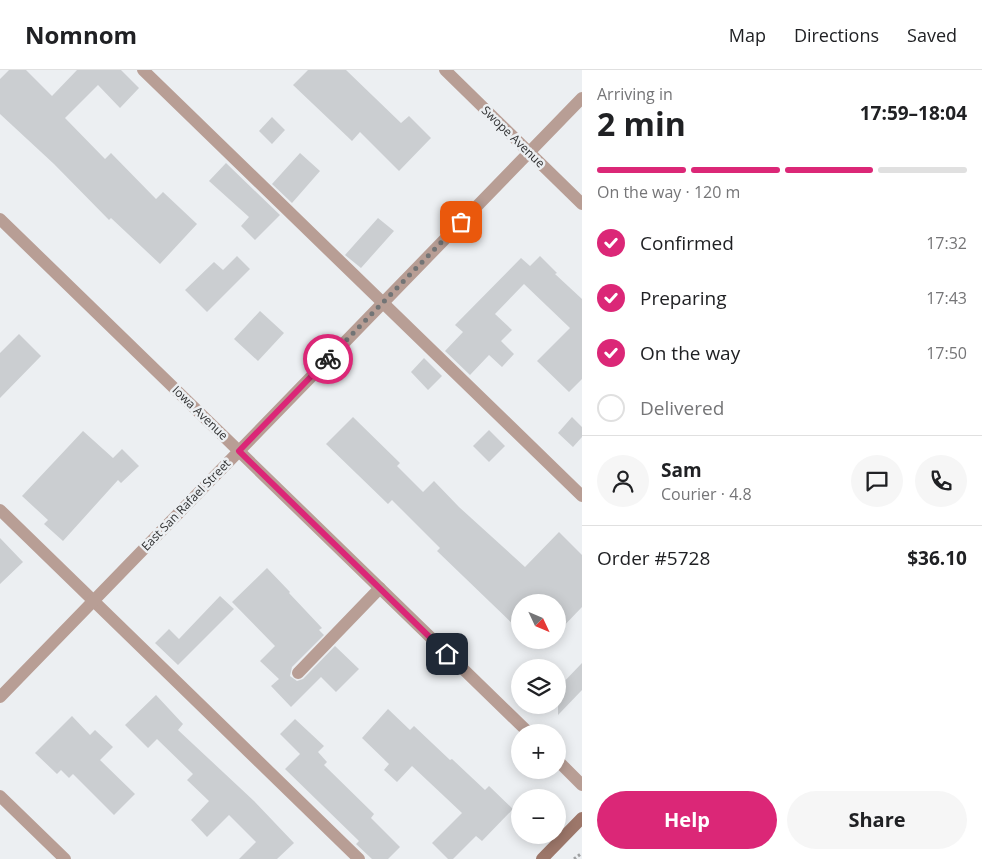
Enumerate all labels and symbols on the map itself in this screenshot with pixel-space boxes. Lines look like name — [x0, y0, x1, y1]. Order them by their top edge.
street label: Swope Avenue — [478, 102, 549, 171]
pin — [440, 201, 482, 243]
courier — [303, 334, 353, 384]
street label: Iowa Avenue — [169, 382, 232, 444]
street label: East San Rafael Street — [137, 455, 234, 554]
north arrow — [511, 594, 566, 649]
pin — [426, 633, 468, 675]

